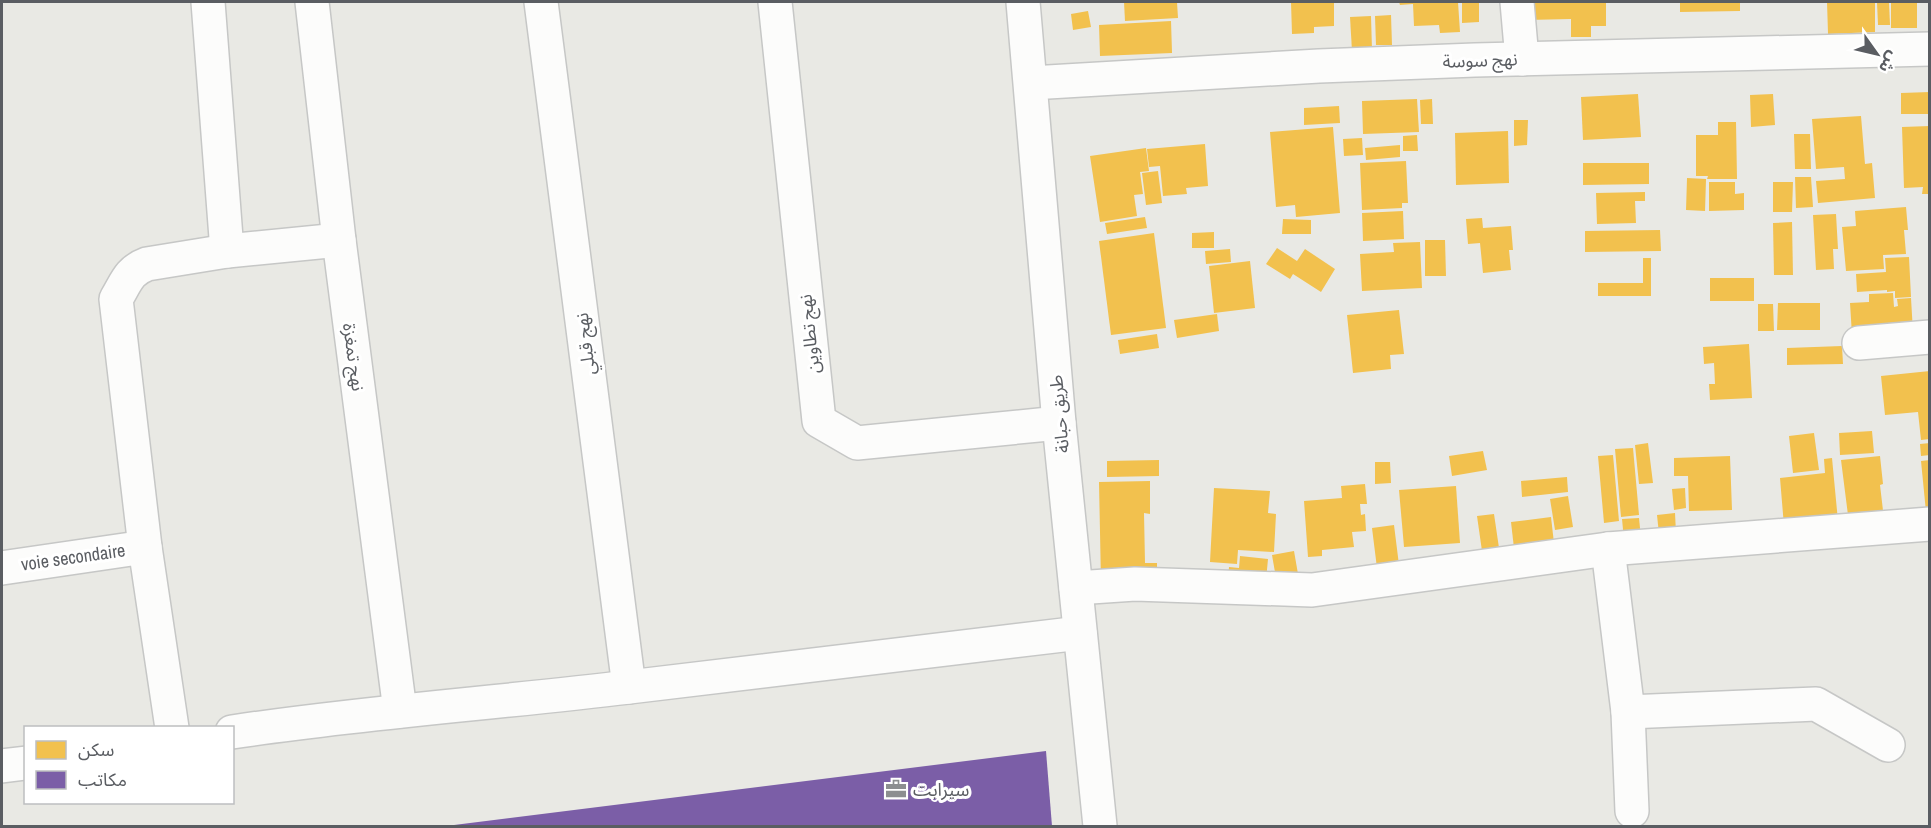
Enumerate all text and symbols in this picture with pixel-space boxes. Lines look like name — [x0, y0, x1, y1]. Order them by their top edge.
north arrow — [1847, 24, 1907, 84]
street label: نهج سوسة — [1442, 46, 1518, 75]
text: ش — [1874, 47, 1905, 78]
street label: نهج تطاوين — [792, 293, 827, 375]
street label: نهج قبلي — [569, 311, 602, 377]
street label: نهج تمغزة — [336, 321, 371, 393]
street label: طريق حبانة — [1043, 374, 1075, 454]
street label: voie secondaire — [19, 537, 127, 577]
legend — [24, 726, 234, 804]
text: سكن — [78, 737, 114, 762]
text: مكاتب — [78, 767, 127, 792]
office icon: سيرابت — [884, 777, 908, 801]
place label: سيرابت — [913, 777, 969, 802]

